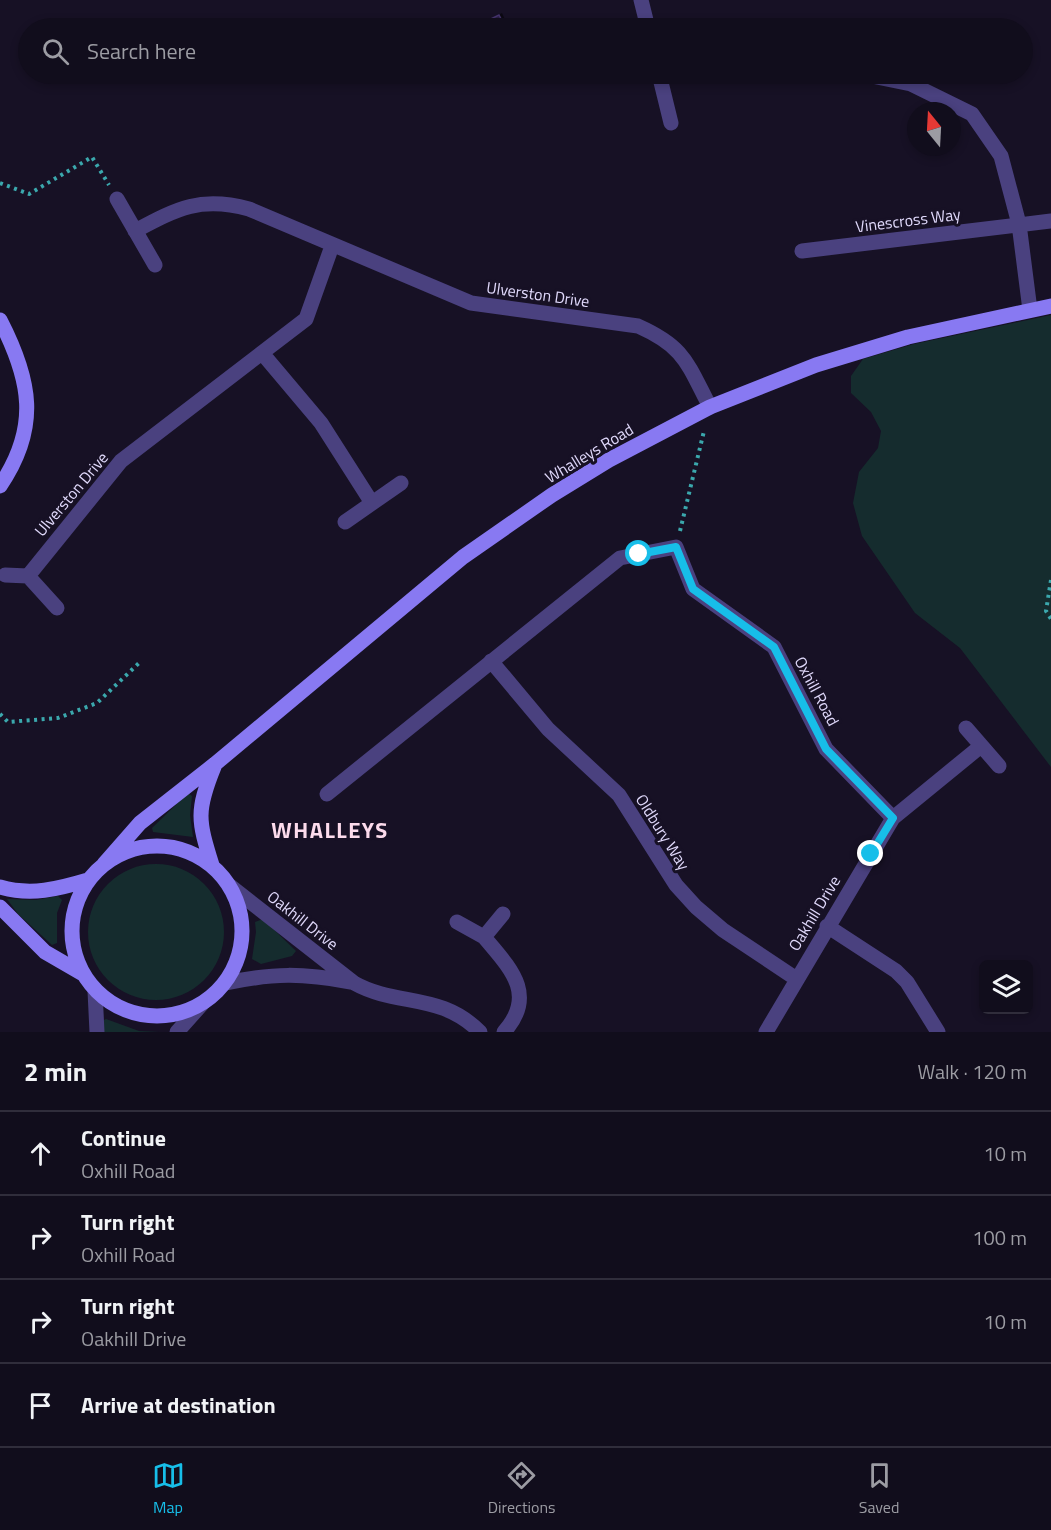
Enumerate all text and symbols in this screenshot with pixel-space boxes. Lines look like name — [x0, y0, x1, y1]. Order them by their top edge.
search box — [18, 18, 1033, 84]
text: Search here — [87, 34, 196, 68]
icon: search — [39, 35, 72, 68]
north arrow — [907, 102, 961, 156]
street label: Vinescross Way — [854, 202, 962, 238]
street label: Ulverston Drive — [485, 275, 591, 313]
street label: Whalleys Road — [540, 417, 638, 489]
street label: Ulverston Drive — [28, 447, 114, 541]
route start — [625, 540, 651, 566]
street label: Oxhill Road — [789, 652, 845, 730]
street label: Oldbury Way — [630, 789, 696, 875]
district label: WHALLEYS — [271, 813, 389, 847]
route end — [857, 840, 883, 866]
street label: Oakhill Drive — [782, 871, 846, 955]
street label: Oakhill Drive — [262, 885, 344, 955]
map controls — [979, 960, 1033, 1014]
button: layers — [979, 960, 1033, 1014]
text: 2 min — [24, 1052, 87, 1091]
text: Walk · 120 m — [918, 1056, 1027, 1087]
text: Continue — [81, 1121, 166, 1155]
icon: ahead — [24, 1137, 57, 1170]
text: 10 m — [983, 1138, 1027, 1169]
text: Oxhill Road — [81, 1155, 175, 1186]
text: Turn right — [81, 1205, 175, 1239]
icon: right — [24, 1221, 57, 1254]
text: 100 m — [972, 1222, 1027, 1253]
text: Oxhill Road — [81, 1239, 175, 1270]
text: Turn right — [81, 1289, 175, 1323]
icon: right — [24, 1305, 57, 1338]
text: 10 m — [983, 1306, 1027, 1337]
text: Oakhill Drive — [81, 1323, 186, 1354]
text: Arrive at destination — [81, 1388, 276, 1422]
icon: arrive — [24, 1389, 57, 1422]
tab: Map — [152, 1459, 185, 1519]
tab: Directions — [488, 1459, 556, 1519]
tab: Saved — [859, 1459, 899, 1519]

